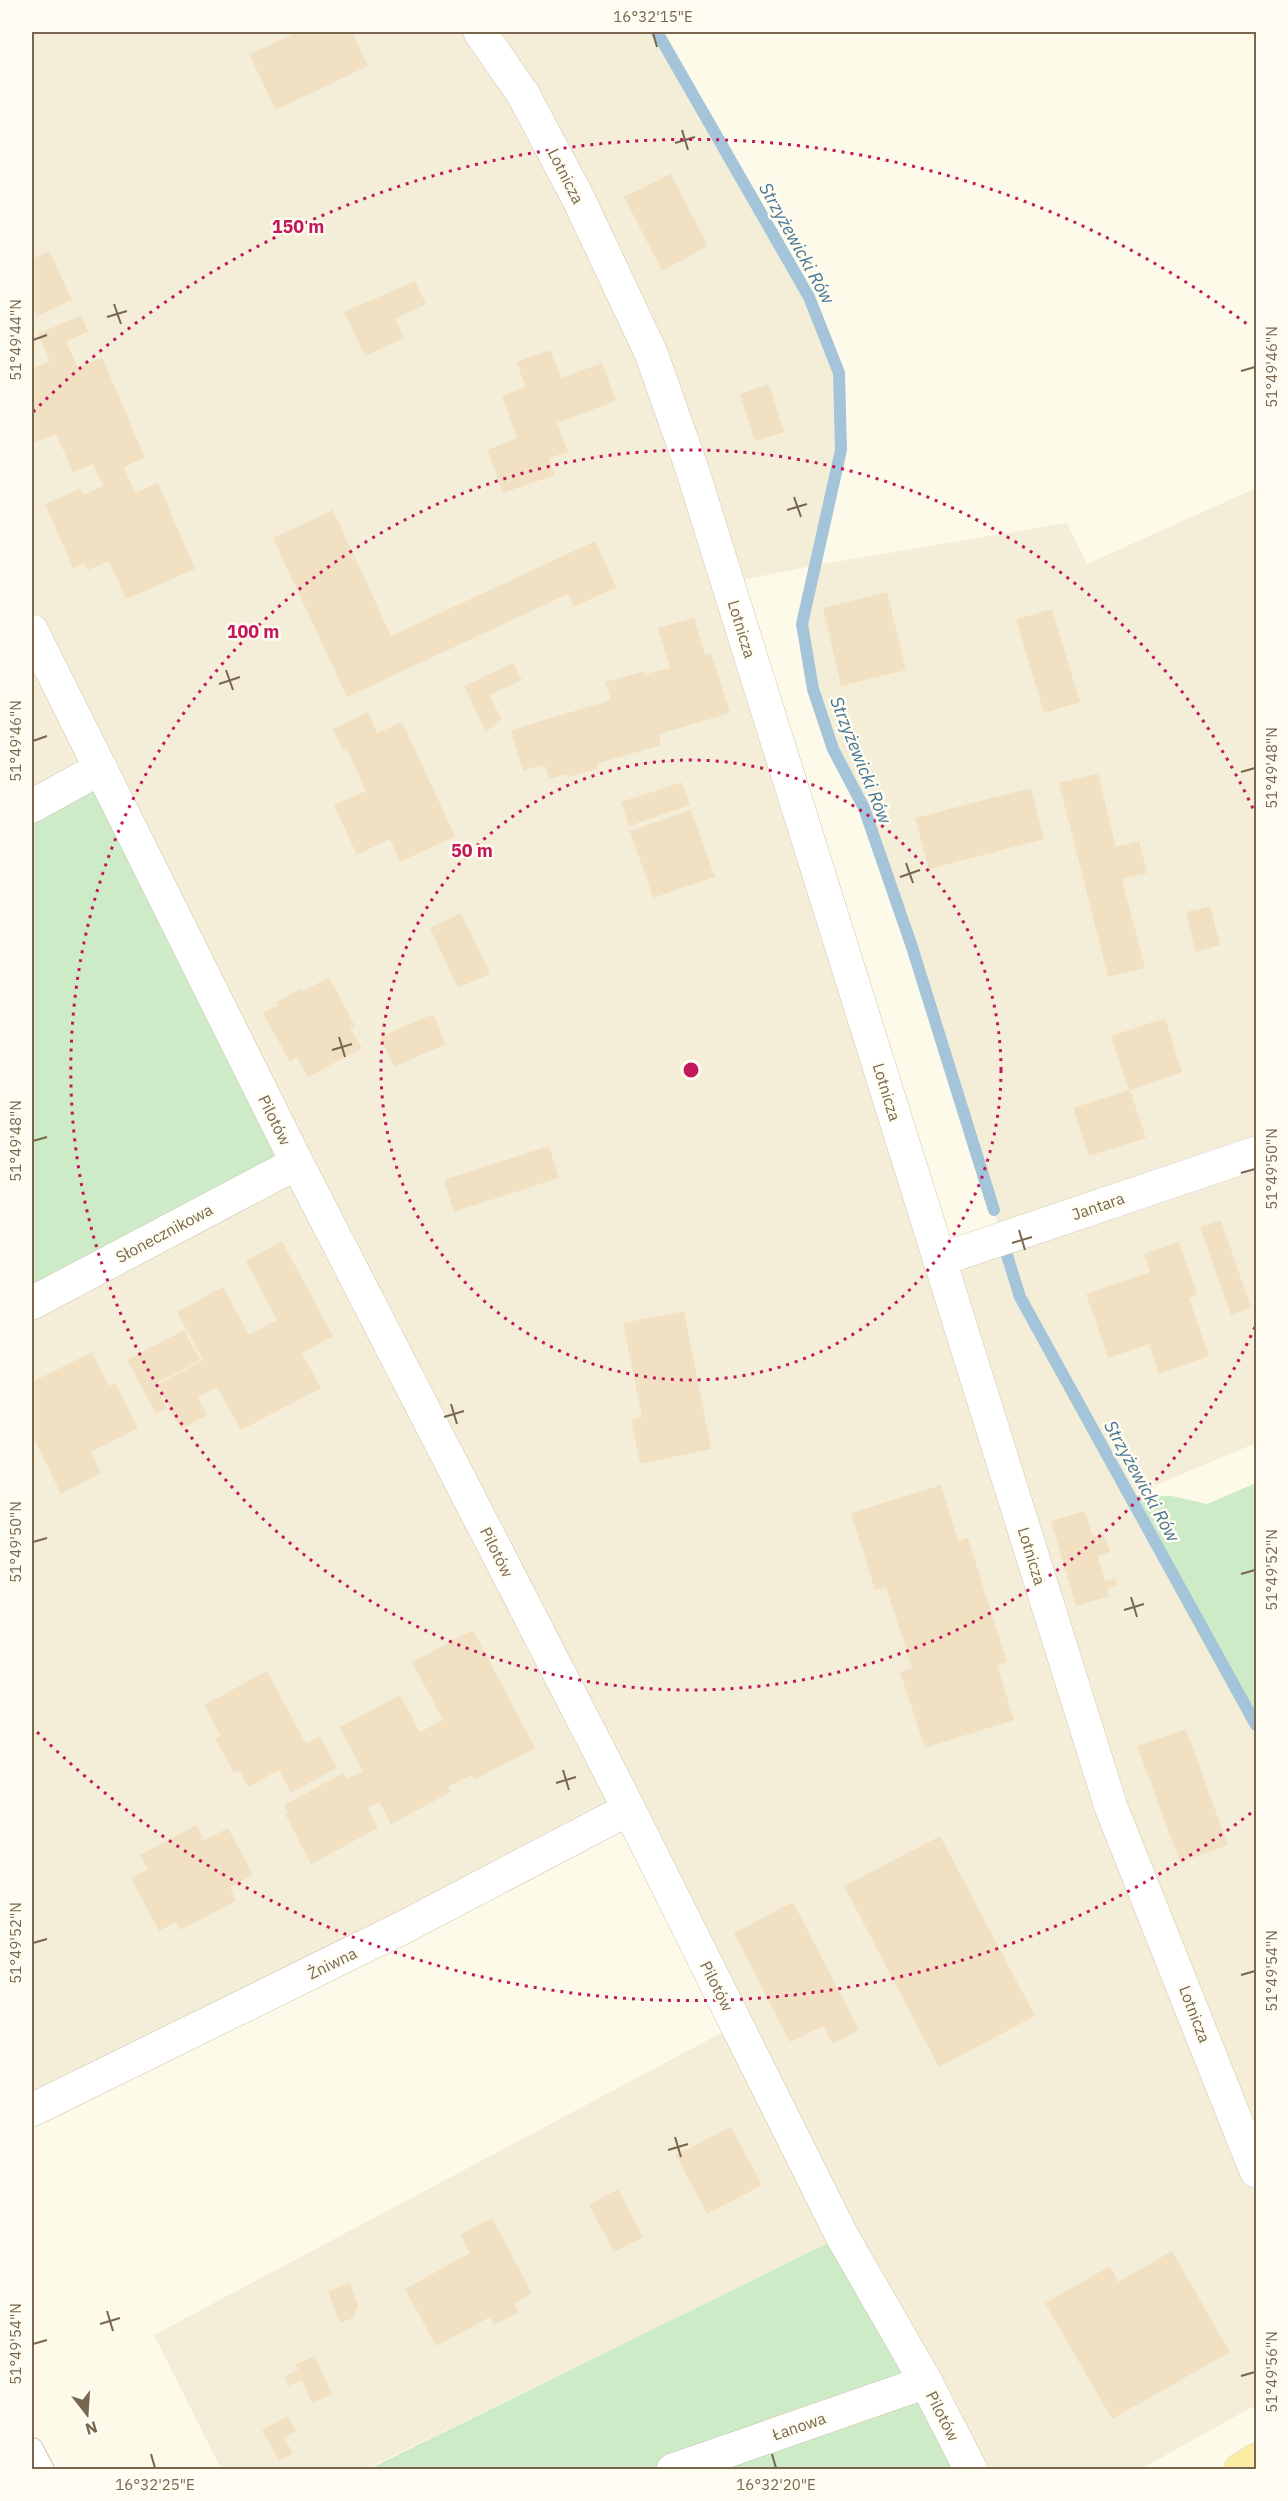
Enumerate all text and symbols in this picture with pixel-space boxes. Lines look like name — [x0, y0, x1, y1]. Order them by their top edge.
text: 16°32'15"E — [613, 7, 693, 26]
street label: Lotnicza — [544, 145, 589, 207]
water label: Strzyżewicki Rów — [754, 178, 840, 308]
text: 150 m — [272, 215, 324, 238]
text: 51°49'44"N — [6, 299, 25, 381]
text: 51°49'46"N — [1262, 326, 1281, 408]
street label: Lotnicza — [724, 598, 760, 661]
text: 100 m — [227, 620, 279, 643]
water label: Strzyżewicki Rów — [825, 693, 897, 828]
text: 51°49'46"N — [6, 700, 25, 782]
text: 51°49'48"N — [1262, 727, 1281, 809]
text: 50 m — [451, 839, 493, 862]
centre of rings — [681, 1060, 701, 1080]
street label: Lotnicza — [869, 1061, 905, 1124]
street label: Pilotów — [254, 1091, 296, 1149]
text: 51°49'48"N — [6, 1100, 25, 1182]
text: 51°49'50"N — [1262, 1128, 1281, 1210]
street label: Jantara — [1069, 1188, 1127, 1224]
street label: Słonecznikowa — [112, 1199, 216, 1267]
water label: Strzyżewicki Rów — [1099, 1416, 1185, 1546]
text: 51°49'50"N — [6, 1501, 25, 1583]
street label: Pilotów — [476, 1524, 518, 1580]
street label: Lotnicza — [1014, 1525, 1050, 1588]
text: 51°49'52"N — [1262, 1529, 1281, 1611]
text: 51°49'52"N — [6, 1902, 25, 1984]
text: 51°49'54"N — [1262, 1930, 1281, 2012]
street label: Żniwna — [304, 1942, 360, 1983]
street label: Pilotów — [696, 1958, 738, 2014]
street label: Lotnicza — [1175, 1983, 1215, 2046]
text: 51°49'54"N — [6, 2303, 25, 2385]
text: 51°49'56"N — [1262, 2331, 1281, 2413]
north arrow — [57, 2384, 117, 2444]
street label: Pilotów — [922, 2388, 964, 2444]
street label: Łanowa — [769, 2407, 829, 2445]
text: N — [83, 2417, 100, 2440]
text: 16°32'25"E — [115, 2475, 195, 2494]
text: 16°32'20"E — [736, 2475, 816, 2494]

